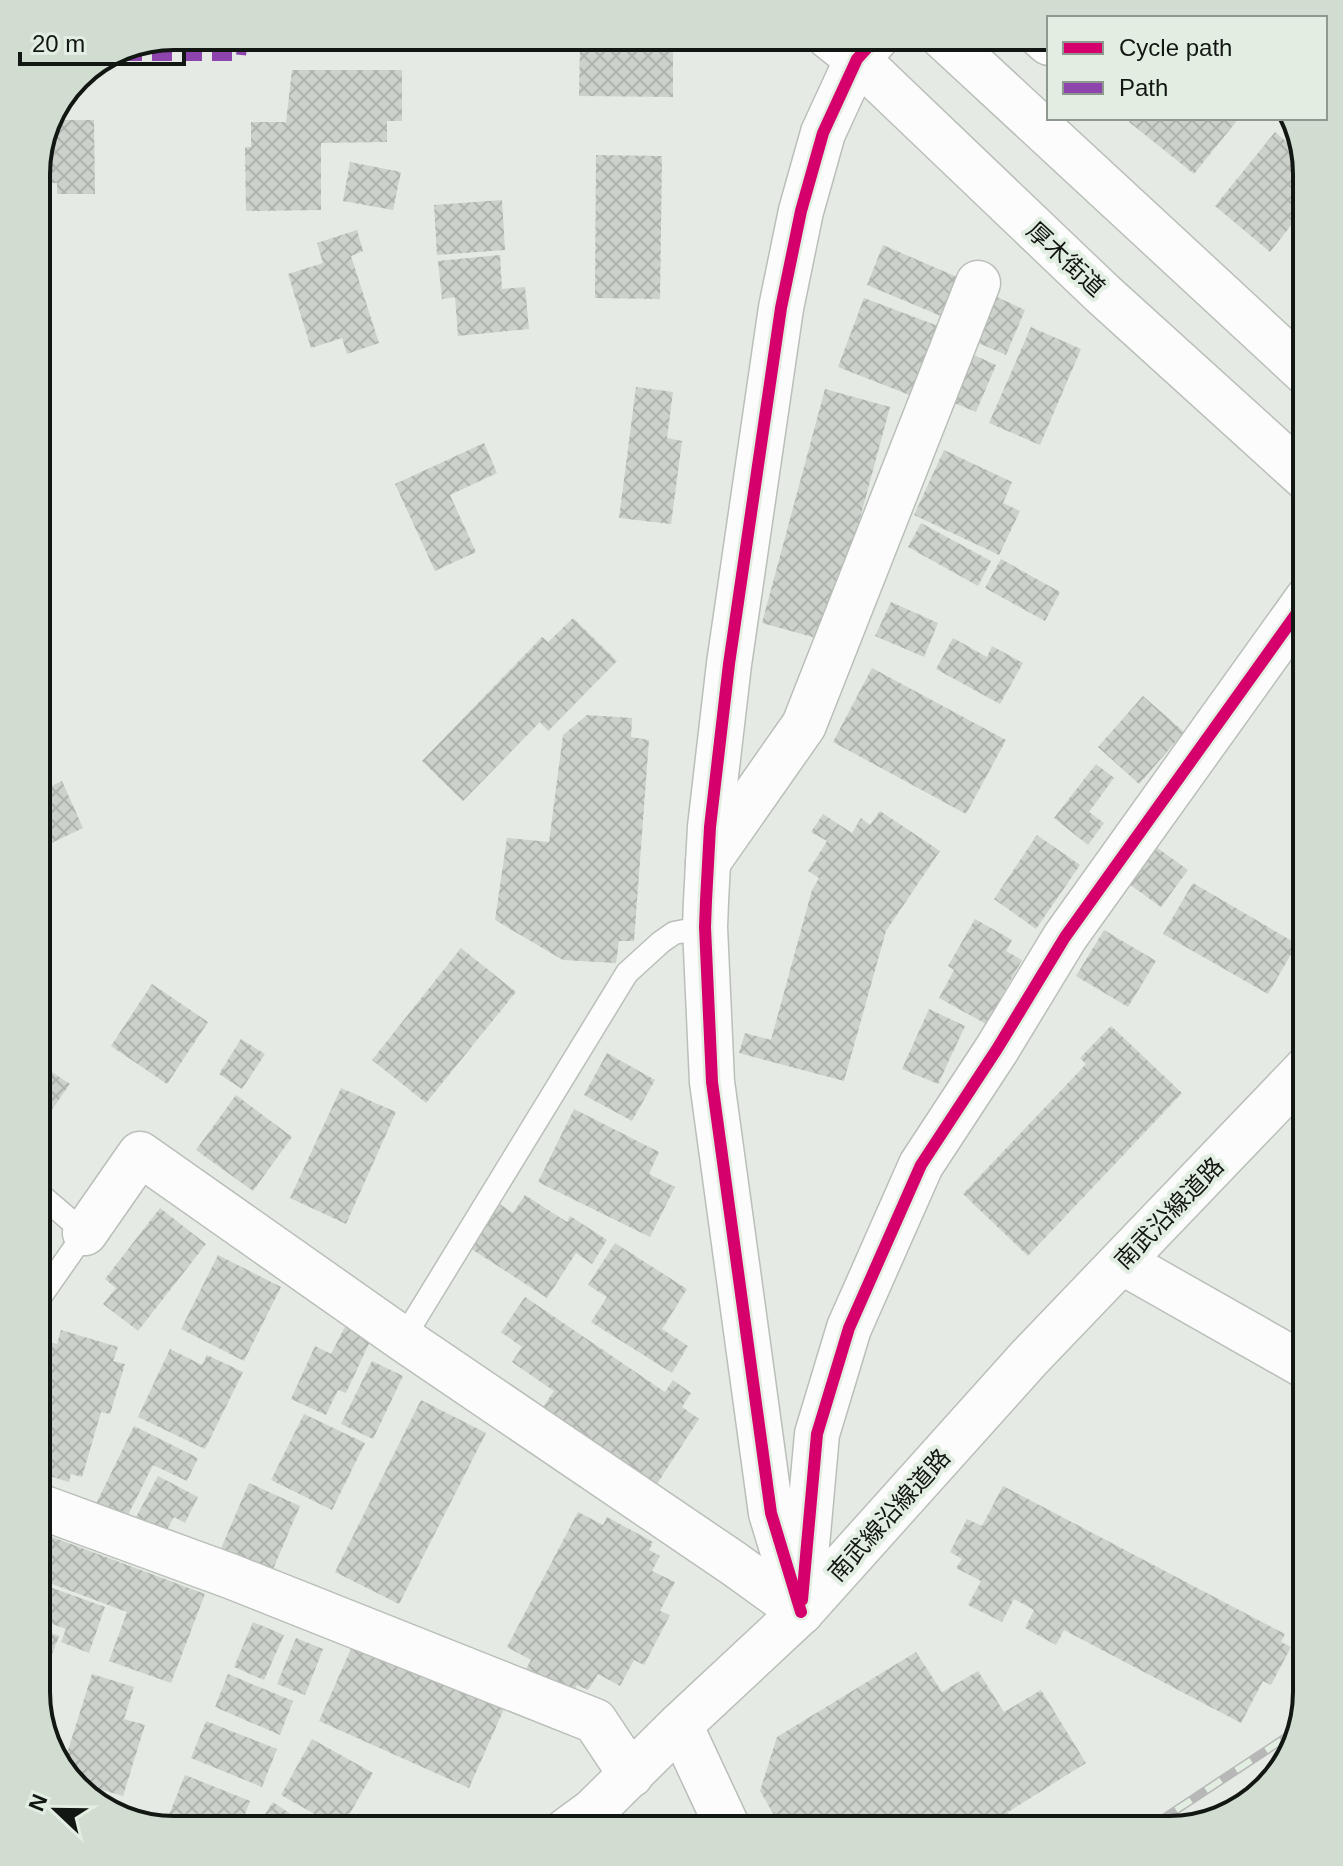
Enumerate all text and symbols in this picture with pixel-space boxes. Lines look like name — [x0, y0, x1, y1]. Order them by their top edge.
scale bar — [20, 16, 184, 66]
legend — [1047, 16, 1327, 120]
text: 20 m — [32, 30, 85, 57]
text: Cycle path — [1119, 34, 1232, 61]
text: Path — [1119, 74, 1168, 101]
street label: 厚木街道 — [1022, 216, 1110, 302]
street label: 南武沿線道路 — [1109, 1152, 1229, 1274]
street label: 南武線沿線道路 — [823, 1444, 955, 1586]
north arrow — [16, 1770, 96, 1850]
text: N — [23, 1791, 52, 1815]

